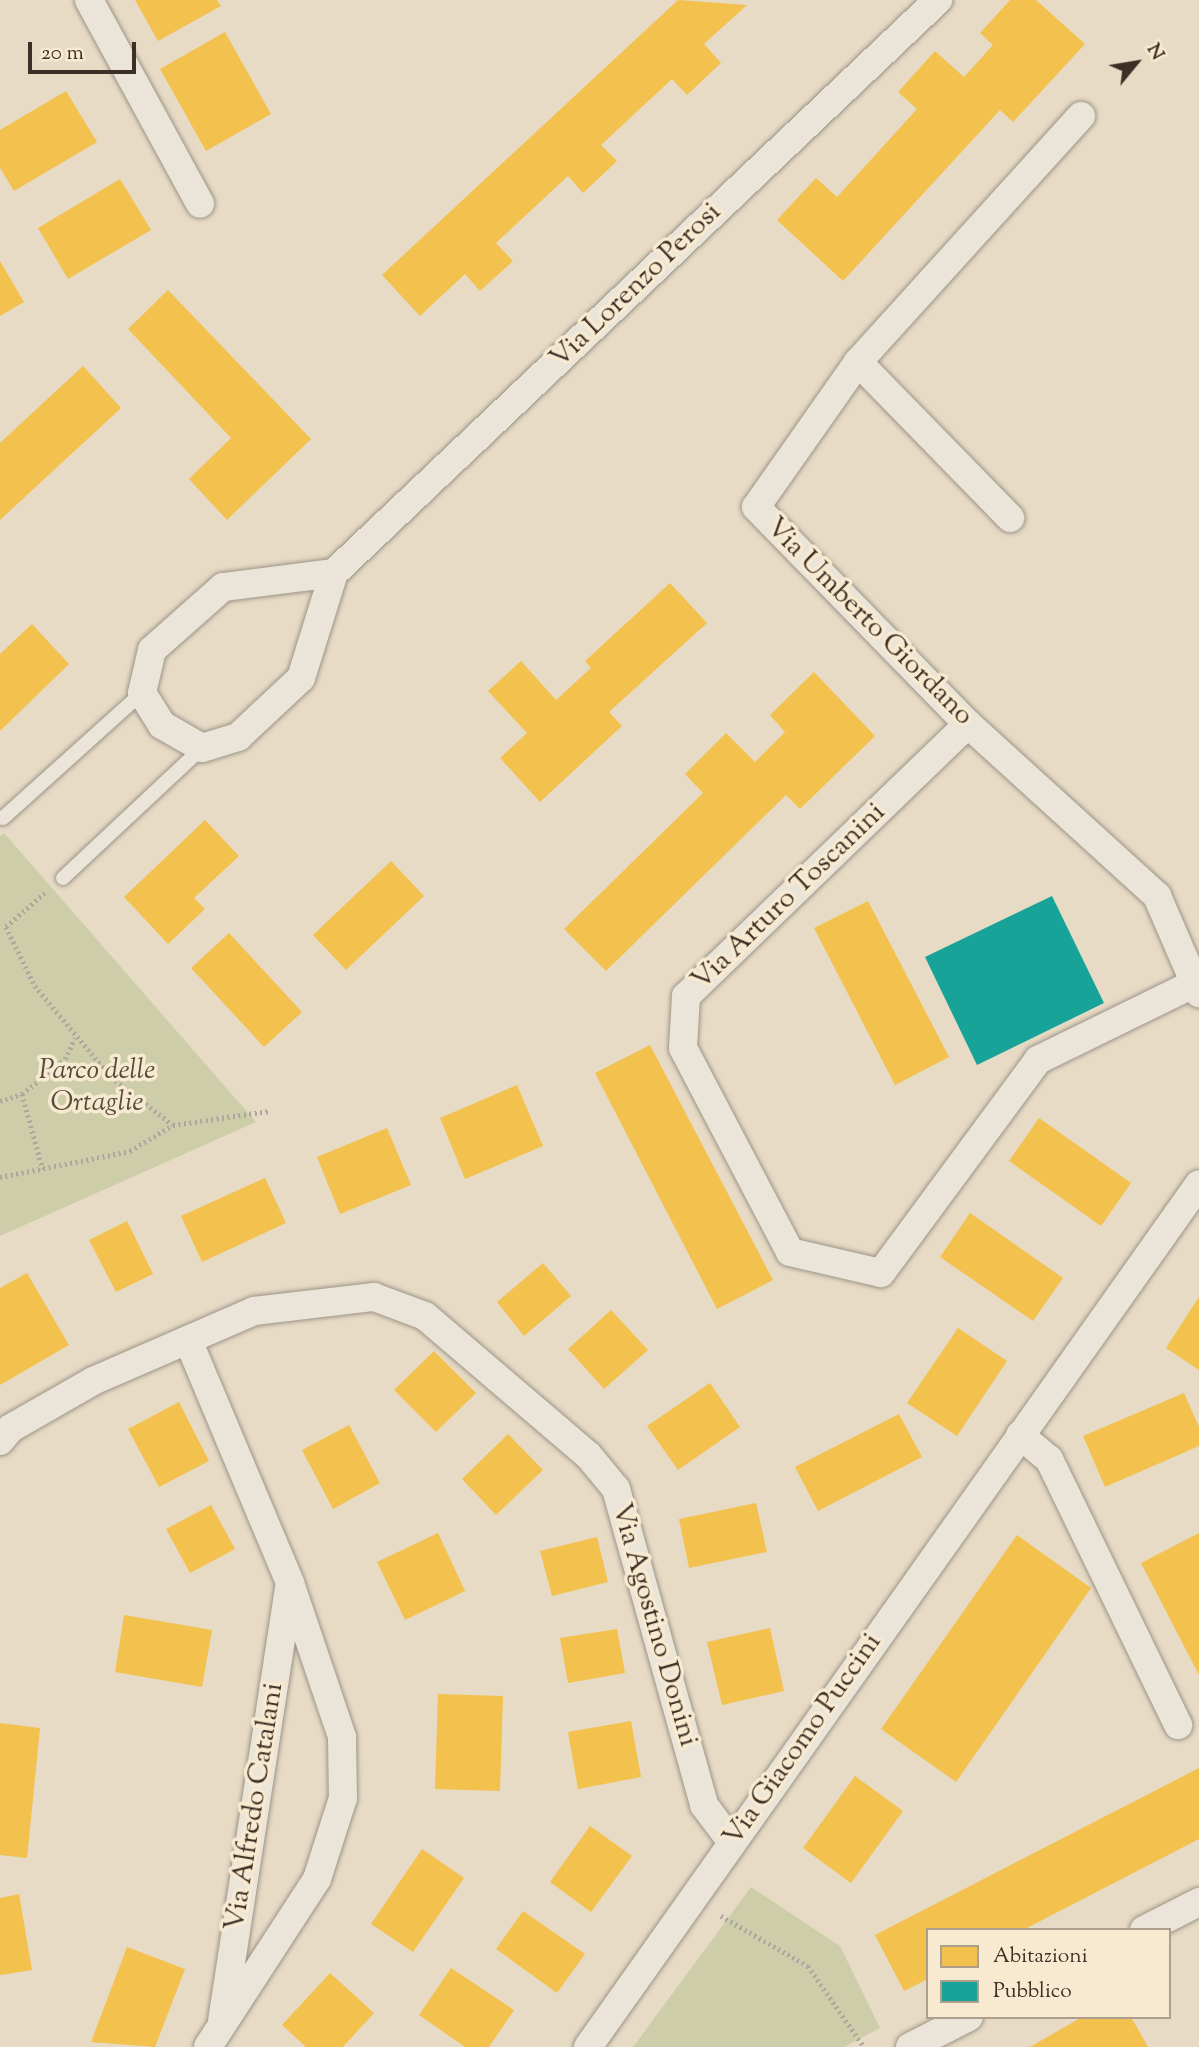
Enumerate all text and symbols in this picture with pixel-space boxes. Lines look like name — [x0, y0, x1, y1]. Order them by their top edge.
scale bar — [32, 28, 140, 72]
north arrow — [1101, 28, 1171, 98]
text: 20 m — [41, 39, 84, 69]
text: N — [1139, 39, 1170, 66]
street label: Via Lorenzo Perosi — [544, 196, 728, 376]
street label: Via Umberto Giordano — [758, 511, 980, 733]
street label: Via Arturo Toscanini — [685, 796, 893, 998]
park label: Parco delle Ortaglie — [39, 1054, 155, 1120]
street label: Via Agostino Donini — [603, 1500, 705, 1750]
street label: Via Giacomo Puccini — [717, 1627, 889, 1853]
street label: Via Alfredo Catalani — [219, 1680, 291, 1934]
legend — [926, 1928, 1171, 2019]
text: Abitazioni — [993, 1942, 1088, 1972]
text: Pubblico — [993, 1977, 1072, 2007]

